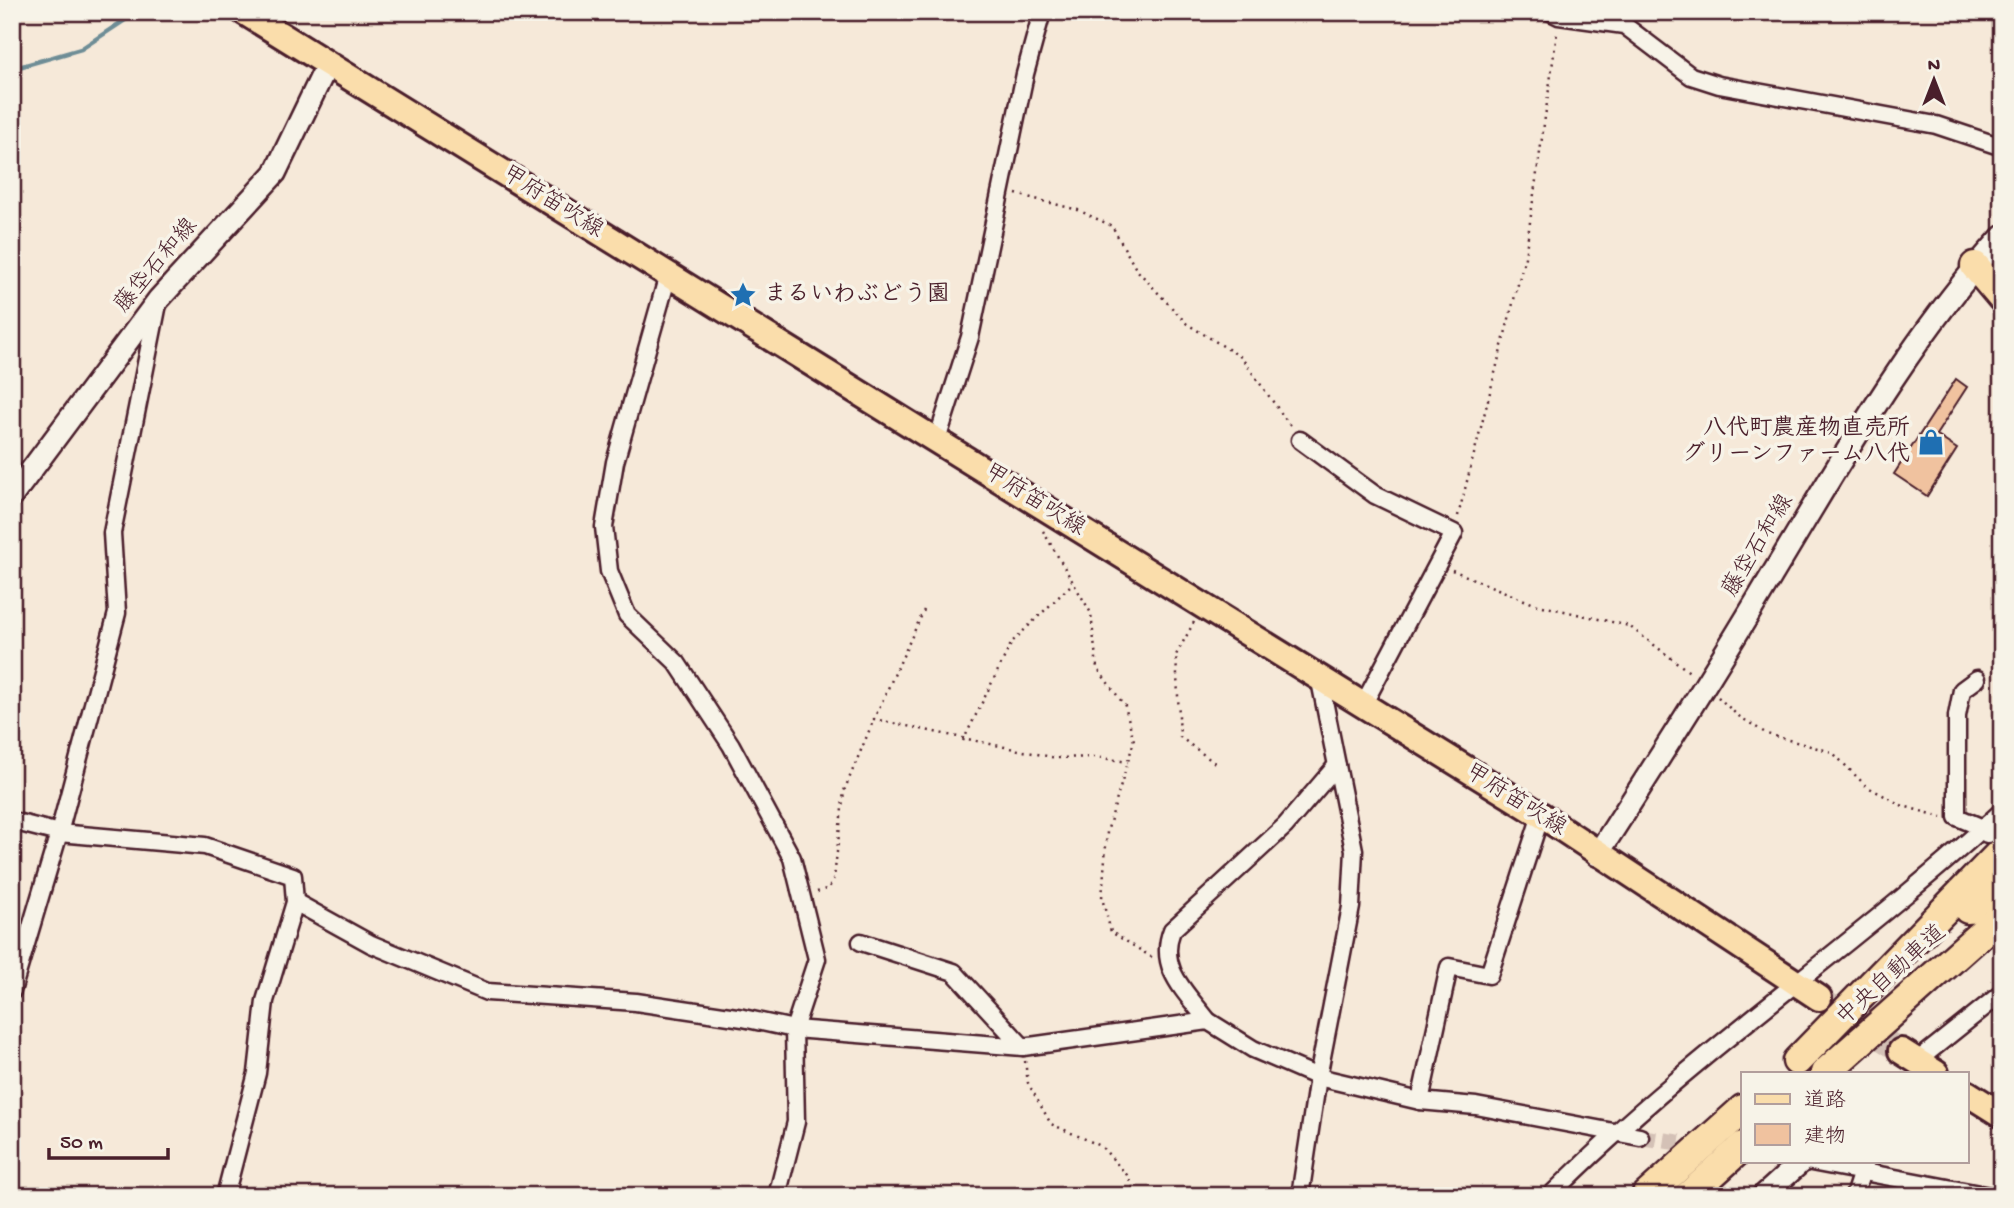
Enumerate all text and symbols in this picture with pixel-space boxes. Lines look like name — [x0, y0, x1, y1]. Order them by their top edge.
north arrow — [1898, 46, 1968, 116]
text: N — [1928, 55, 1940, 78]
street label: 甲府笛吹線 — [496, 160, 608, 245]
street label: 藤垈石和線 — [109, 213, 204, 319]
place icon: まるいわぶどう園 — [728, 280, 758, 310]
place label: まるいわぶどう園 — [764, 282, 950, 309]
place label: 八代町農産物直売所 グリーンファーム八代 — [1682, 415, 1910, 469]
shop icon: 八代町農産物直売所 グリーンファーム八代 — [1916, 427, 1946, 457]
street label: 甲府笛吹線 — [978, 458, 1090, 543]
street label: 藤垈石和線 — [1717, 489, 1800, 602]
street label: 甲府笛吹線 — [1459, 758, 1571, 843]
street label: 中央自動車道 — [1831, 919, 1952, 1032]
legend — [1741, 1072, 1968, 1162]
text: 道路 — [1804, 1089, 1846, 1115]
scale bar — [49, 1117, 168, 1161]
text: 建物 — [1804, 1125, 1846, 1151]
text: 50 m — [60, 1132, 103, 1157]

